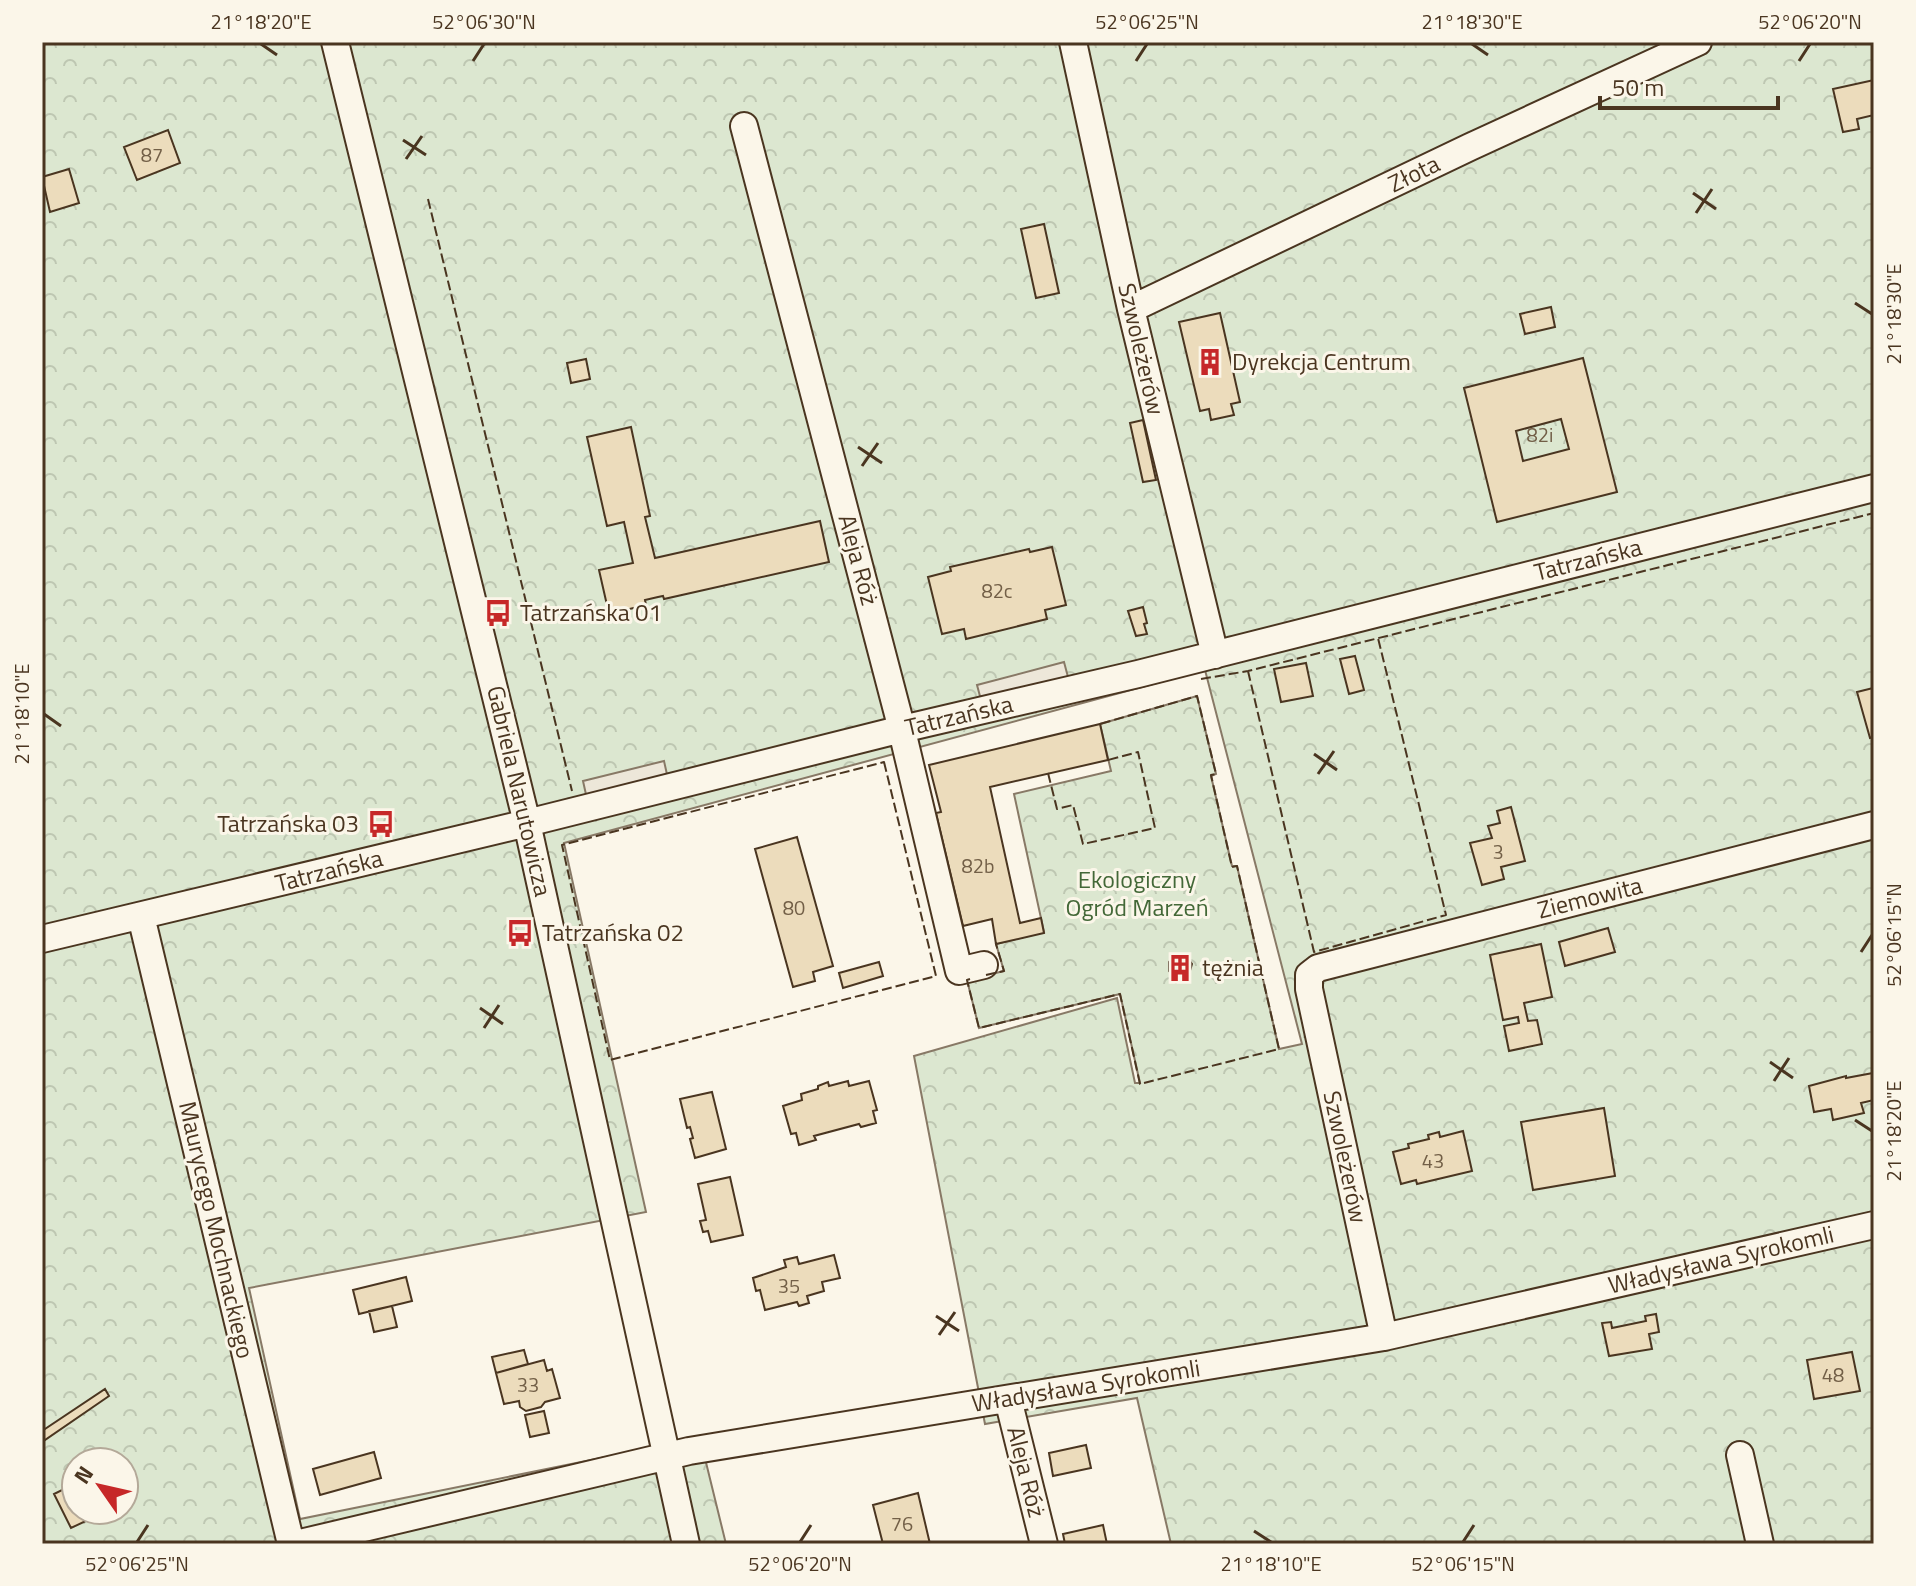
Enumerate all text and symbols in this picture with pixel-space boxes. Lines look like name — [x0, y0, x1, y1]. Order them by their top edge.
text: 21°18'20"E — [210, 6, 312, 37]
text: 52°06'30"N — [432, 6, 536, 37]
text: 52°06'25"N — [1095, 6, 1199, 37]
text: 21°18'30"E — [1421, 6, 1523, 37]
text: 52°06'20"N — [1758, 6, 1862, 37]
scale bar — [1600, 60, 1778, 110]
text: 50 m — [1612, 69, 1664, 105]
house number: 87 — [141, 139, 163, 170]
street label: Złota — [1382, 145, 1445, 201]
text: 21°18'30"E — [1878, 263, 1909, 365]
street label: Szwoleżerów — [1109, 279, 1175, 418]
place label: Dyrekcja Centrum — [1232, 343, 1411, 379]
building icon: Dyrekcja Centrum — [1195, 347, 1225, 377]
house number: 82i — [1527, 419, 1553, 450]
street label: Aleja Róż — [830, 510, 888, 609]
street label: Tatrzańska — [1530, 528, 1645, 590]
house number: 82c — [981, 575, 1013, 606]
place label: Tatrzańska 01 — [520, 594, 662, 630]
bus stop icon: Tatrzańska 01 — [483, 598, 513, 628]
text: 21°18'10"E — [6, 663, 37, 765]
street label: Gabriela Narutowicza — [478, 682, 562, 900]
street label: Tatrzańska — [901, 685, 1016, 745]
place label: Tatrzańska 03 — [217, 805, 359, 841]
bus stop icon: Tatrzańska 03 — [366, 809, 396, 839]
house number: 3 — [1492, 836, 1504, 867]
street label: Tatrzańska — [271, 839, 386, 901]
house number: 82b — [962, 850, 994, 881]
park label: Ekologiczny Ogród Marzeń — [1065, 861, 1209, 925]
street label: Ziemowita — [1534, 867, 1646, 927]
text: 52°06'15"N — [1878, 883, 1909, 987]
house number: 80 — [783, 892, 805, 923]
place label: Tatrzańska 02 — [542, 914, 684, 950]
bus stop icon: Tatrzańska 02 — [505, 918, 535, 948]
place label: tężnia — [1202, 949, 1264, 985]
building icon: tężnia — [1165, 953, 1195, 983]
text: 21°18'20"E — [1878, 1080, 1909, 1182]
street label: Szwoleżerów — [1314, 1087, 1378, 1226]
street label: Maurycego Mochnackiego — [170, 1098, 264, 1362]
house number: 43 — [1422, 1145, 1444, 1176]
street label: Władysława Syrokomli — [1604, 1216, 1837, 1303]
house number: 35 — [778, 1270, 800, 1301]
street label: Władysława Syrokomli — [969, 1349, 1203, 1421]
house number: 48 — [1822, 1359, 1844, 1390]
house number: 33 — [517, 1369, 539, 1400]
street label: Aleja Róż — [998, 1422, 1056, 1521]
north arrow — [60, 1446, 140, 1526]
text: N — [65, 1459, 102, 1491]
house number: 76 — [891, 1508, 913, 1539]
text: 52°06'25"N — [85, 1548, 189, 1579]
text: 52°06'20"N — [748, 1548, 852, 1579]
text: 21°18'10"E — [1220, 1548, 1322, 1579]
text: 52°06'15"N — [1411, 1548, 1515, 1579]

